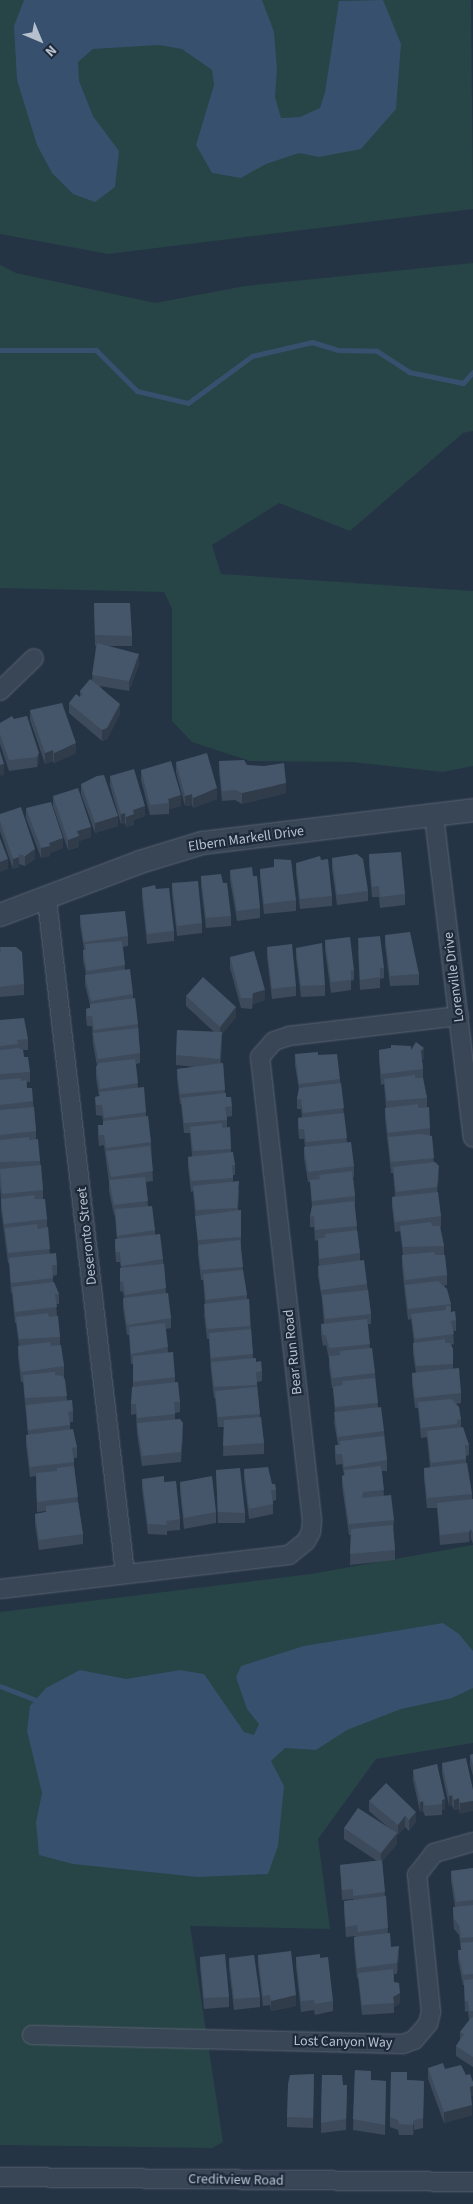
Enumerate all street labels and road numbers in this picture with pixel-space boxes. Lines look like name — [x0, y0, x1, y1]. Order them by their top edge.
street label: Elbern Markell Drive — [187, 823, 305, 855]
street label: Lorenville Drive — [440, 931, 468, 1023]
street label: Deseronto Street — [74, 1186, 100, 1286]
street label: Bear Run Road — [280, 1308, 306, 1396]
street label: Lost Canyon Way — [293, 2033, 393, 2051]
street label: Creditview Road — [188, 2171, 284, 2189]

